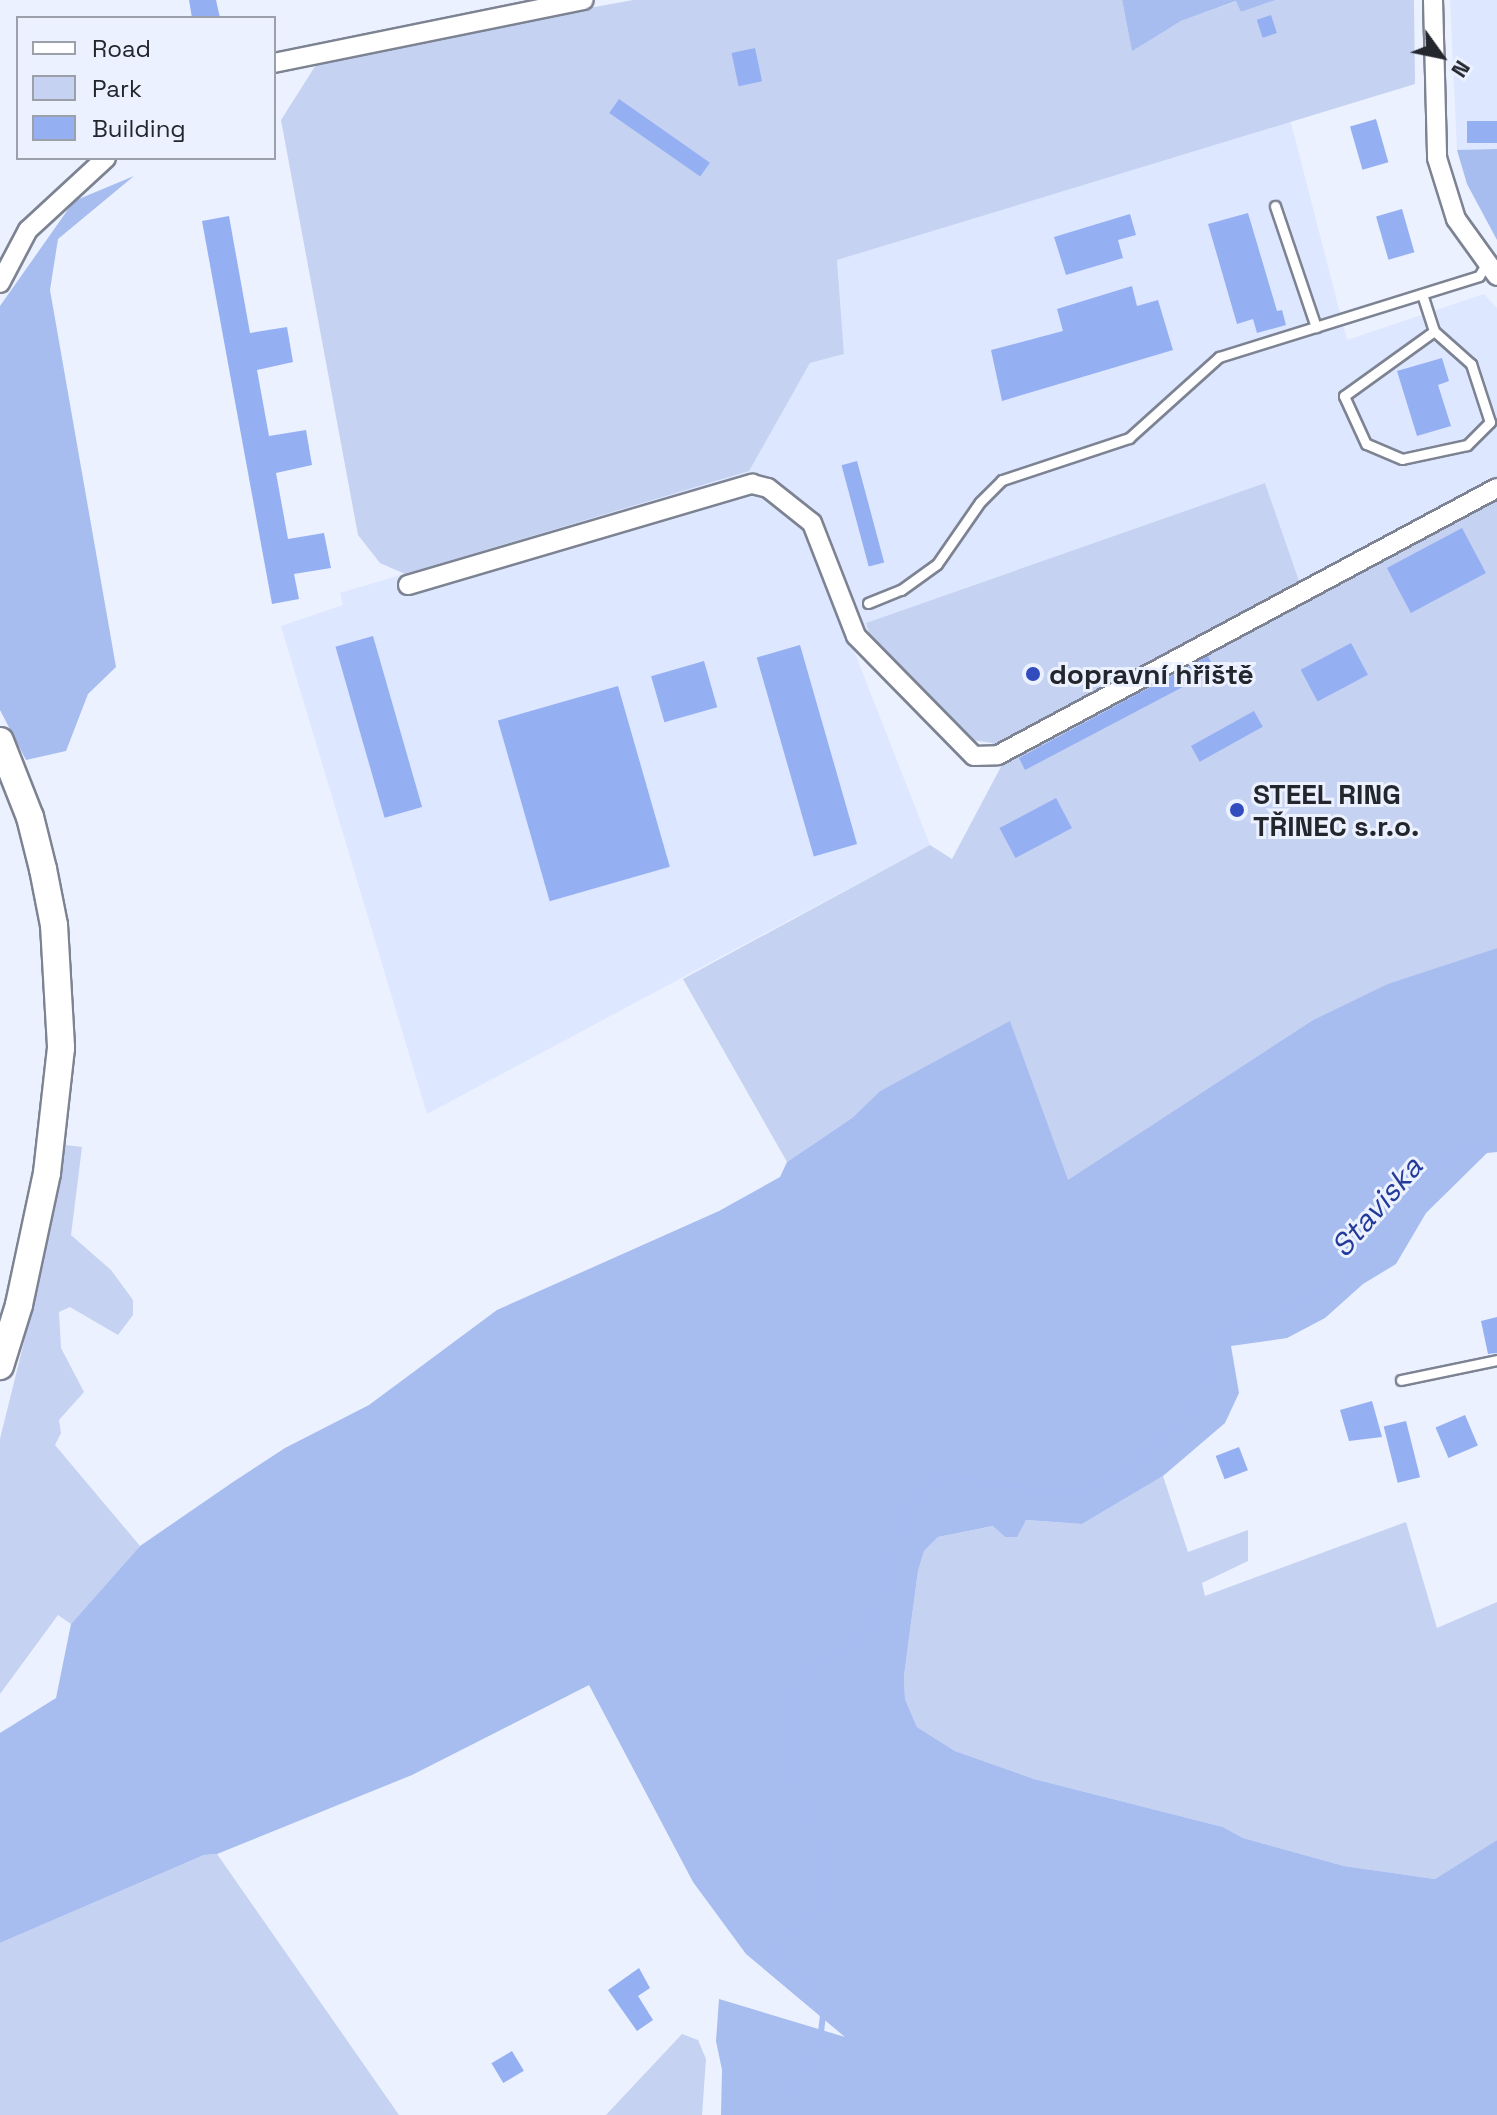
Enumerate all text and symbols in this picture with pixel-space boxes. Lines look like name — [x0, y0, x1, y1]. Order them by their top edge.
legend — [16, 16, 276, 160]
north arrow — [1401, 16, 1481, 96]
text: Road — [92, 33, 151, 64]
text: N — [1445, 55, 1477, 83]
text: Park — [92, 73, 142, 104]
text: Building — [92, 113, 186, 144]
place label: dopravní hřiště — [1049, 657, 1254, 691]
marker: dopravní hřiště — [1024, 665, 1042, 683]
place label: STEEL RING TŘINEC s.r.o. — [1253, 777, 1419, 843]
marker: STEEL RING TŘINEC s.r.o. — [1228, 801, 1246, 819]
water label: Staviska — [1324, 1150, 1430, 1264]

